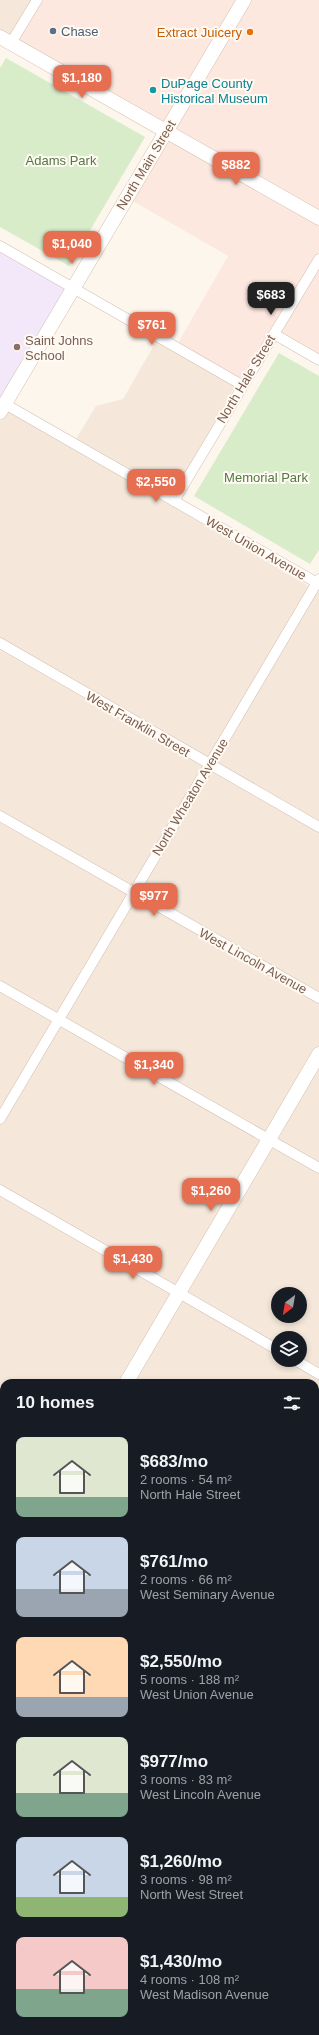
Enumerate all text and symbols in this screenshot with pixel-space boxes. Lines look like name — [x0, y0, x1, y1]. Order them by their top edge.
place label: Chase — [61, 24, 99, 39]
place label: Extract Juicery — [157, 25, 242, 40]
marker: Chase — [48, 26, 58, 36]
marker: Extract Juicery — [245, 27, 255, 37]
pin: $1,180 — [49, 65, 115, 99]
text: $1,180 — [62, 70, 102, 85]
place label: DuPage County Historical Museum — [161, 76, 268, 106]
marker: DuPage County Historical Museum — [148, 85, 158, 95]
street label: North Main Street — [113, 117, 179, 213]
pin: $882 — [212, 152, 260, 186]
park label: Adams Park — [26, 153, 97, 168]
text: $882 — [222, 157, 250, 172]
pin: $1,040 — [39, 231, 105, 265]
text: $1,040 — [52, 236, 92, 251]
pin: $683 — [247, 282, 295, 316]
text: $683 — [257, 287, 285, 302]
pin: $761 — [128, 312, 176, 346]
text: $761 — [138, 317, 166, 332]
street label: North Hale Street — [214, 332, 278, 426]
place label: Saint Johns School — [25, 333, 93, 363]
marker: Saint Johns School — [12, 342, 22, 352]
pin: $2,550 — [123, 469, 189, 503]
park label: Memorial Park — [224, 470, 308, 485]
text: $2,550 — [136, 474, 176, 489]
street label: West Union Avenue — [203, 513, 309, 583]
street label: West Franklin Street — [83, 688, 193, 760]
street label: North Wheaton Avenue — [149, 736, 231, 858]
pin: $977 — [130, 883, 178, 917]
text: $977 — [140, 888, 168, 903]
street label: West Lincoln Avenue — [196, 925, 310, 997]
pin: $1,340 — [121, 1052, 187, 1086]
text: $1,340 — [134, 1057, 174, 1072]
pin: $1,260 — [178, 1178, 244, 1212]
text: $1,260 — [191, 1183, 231, 1198]
pin: $1,430 — [100, 1246, 166, 1280]
text: $1,430 — [113, 1251, 153, 1266]
north arrow — [271, 1287, 307, 1323]
map controls — [271, 1287, 307, 1367]
button: layers — [271, 1331, 307, 1367]
icon: filters — [281, 1392, 303, 1414]
text: 10 homes — [16, 1393, 94, 1412]
text: $683/mo — [140, 1452, 208, 1471]
icon: home — [48, 1453, 96, 1501]
text: 2 rooms · 54 m² — [140, 1472, 232, 1487]
text: North Hale Street — [140, 1487, 240, 1502]
text: $761/mo — [140, 1552, 208, 1571]
icon: home — [48, 1553, 96, 1601]
text: 2 rooms · 66 m² — [140, 1572, 232, 1587]
text: West Seminary Avenue — [140, 1587, 275, 1602]
text: $2,550/mo — [140, 1652, 222, 1671]
icon: home — [48, 1653, 96, 1701]
text: 5 rooms · 188 m² — [140, 1672, 239, 1687]
text: West Union Avenue — [140, 1687, 254, 1702]
text: $977/mo — [140, 1752, 208, 1771]
icon: home — [48, 1753, 96, 1801]
text: 3 rooms · 83 m² — [140, 1772, 232, 1787]
text: West Lincoln Avenue — [140, 1787, 261, 1802]
text: $1,260/mo — [140, 1852, 222, 1871]
icon: home — [48, 1853, 96, 1901]
text: 3 rooms · 98 m² — [140, 1872, 232, 1887]
text: North West Street — [140, 1887, 243, 1902]
text: $1,430/mo — [140, 1952, 222, 1971]
icon: home — [48, 1953, 96, 2001]
text: 4 rooms · 108 m² — [140, 1972, 239, 1987]
text: West Madison Avenue — [140, 1987, 269, 2002]

